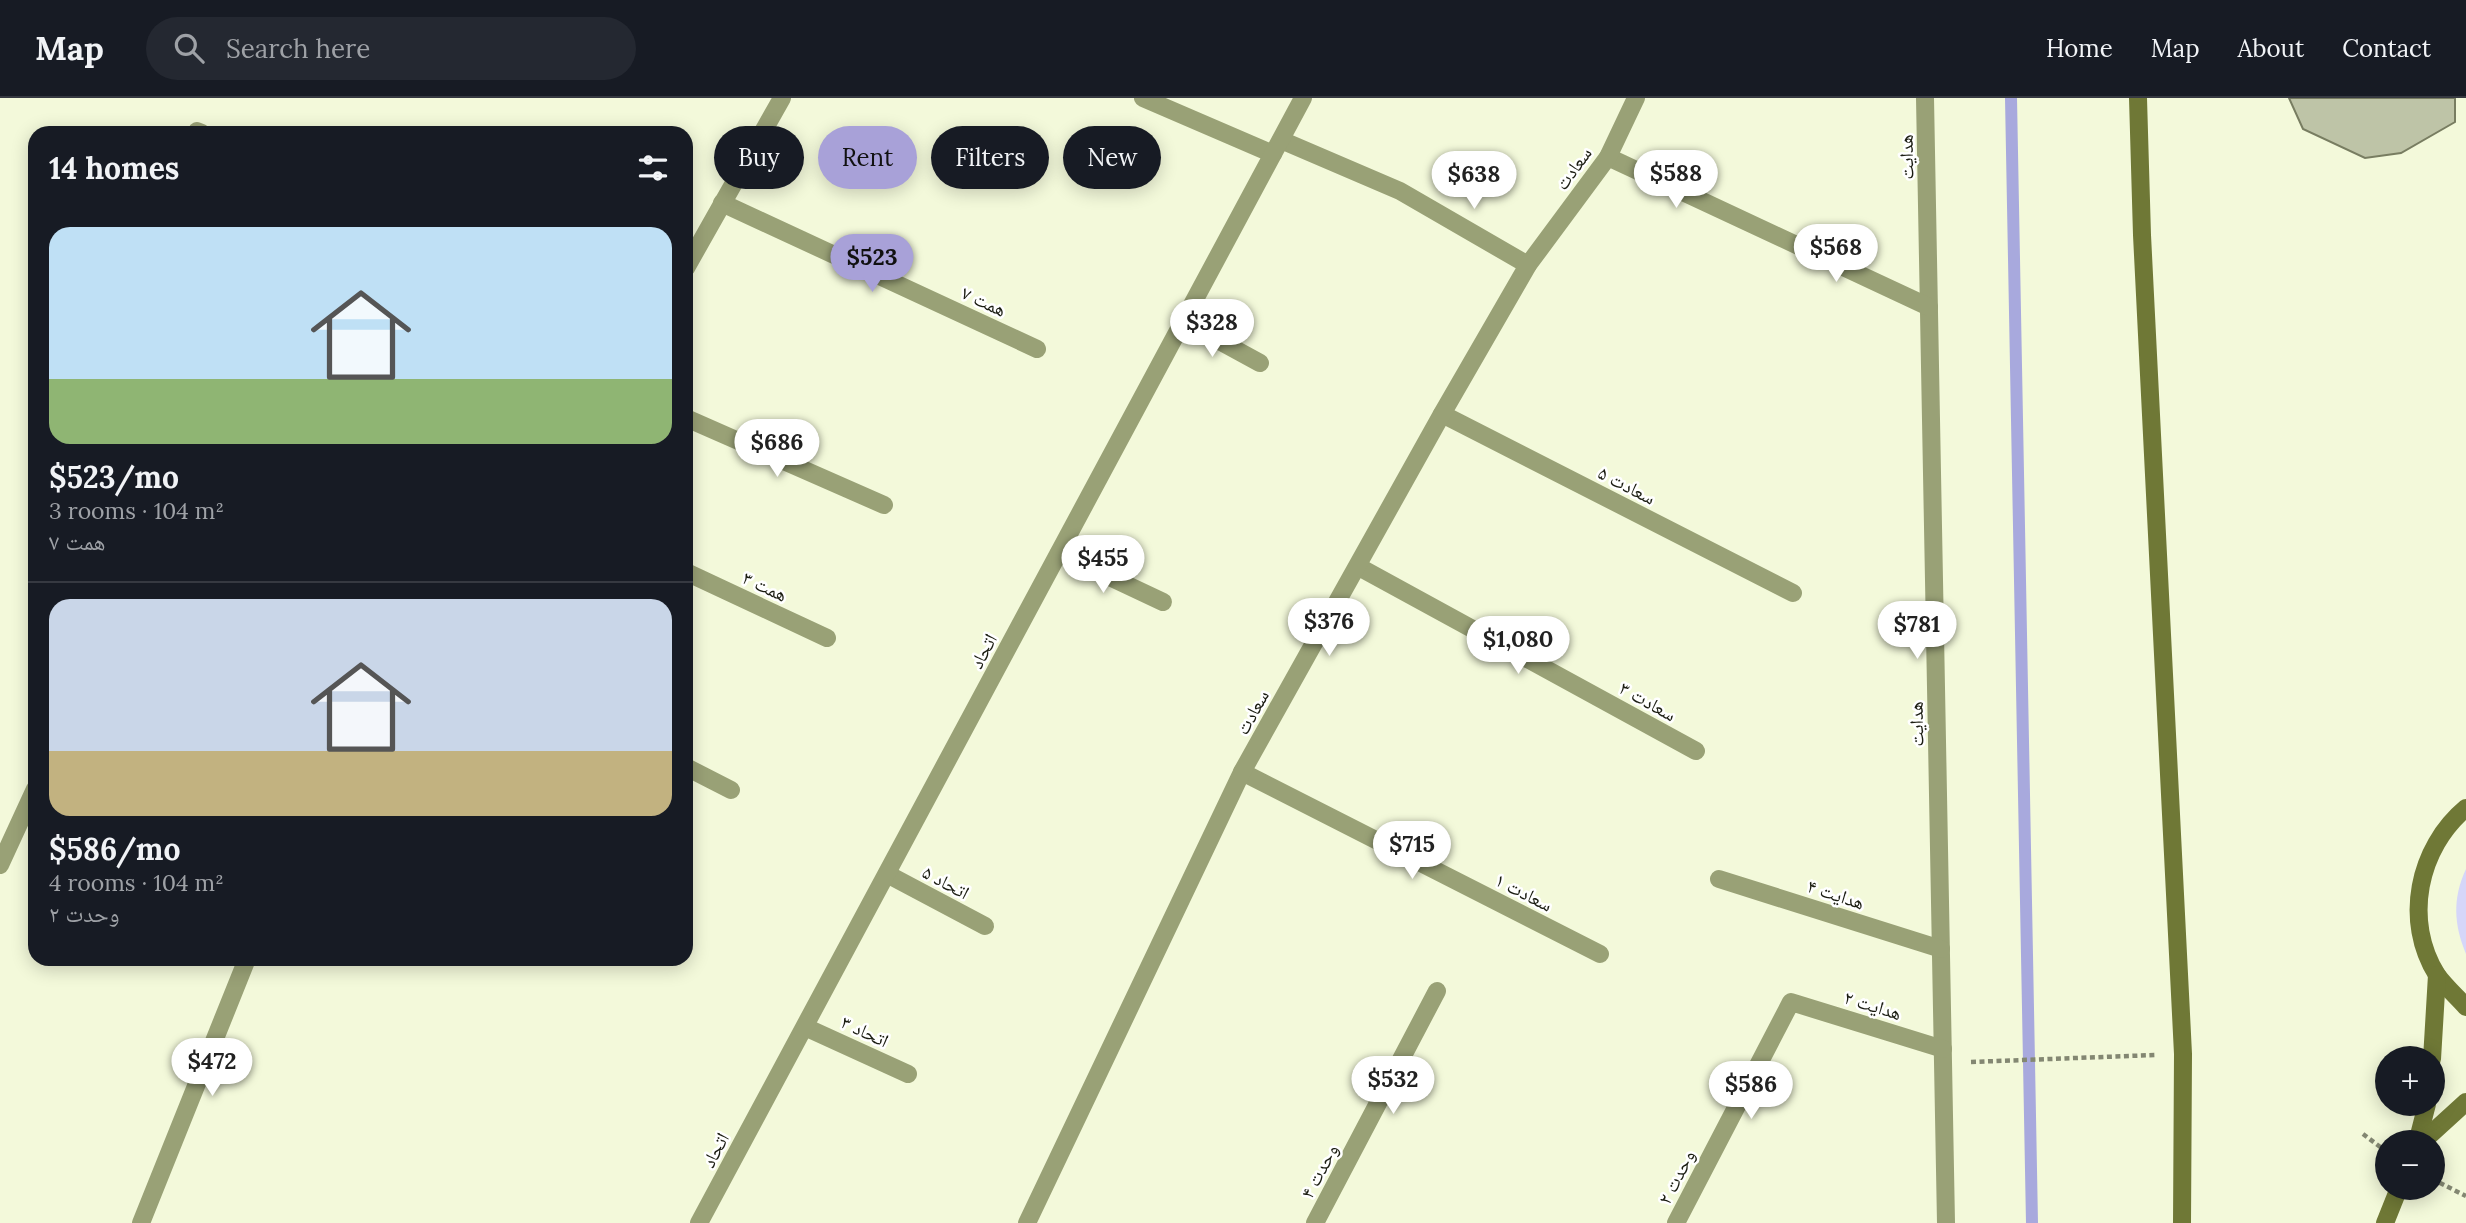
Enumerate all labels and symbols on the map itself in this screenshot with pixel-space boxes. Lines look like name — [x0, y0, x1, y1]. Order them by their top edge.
street label: هدایت — [1894, 134, 1918, 180]
street label: سعادت — [1549, 142, 1597, 194]
pin: $588 — [1635, 150, 1717, 210]
pin: $638 — [1433, 152, 1515, 211]
pin: $568 — [1795, 225, 1877, 284]
pin: $523 — [831, 234, 913, 294]
street label: همت ۷ — [958, 280, 1010, 322]
pin: $328 — [1171, 300, 1253, 359]
pin: $686 — [736, 420, 818, 479]
street label: سعادت ۵ — [1594, 460, 1660, 510]
pin: $455 — [1062, 536, 1144, 595]
street label: همت ۳ — [739, 565, 791, 607]
pin: $376 — [1288, 598, 1370, 658]
pin: $781 — [1876, 602, 1958, 661]
pin: $1,080 — [1461, 616, 1575, 676]
street label: اتحاد — [964, 629, 1002, 673]
street label: سعادت ۳ — [1615, 676, 1681, 726]
street label: سعادت — [1230, 685, 1274, 739]
street label: هدایت — [1904, 701, 1928, 747]
pin: $715 — [1371, 822, 1453, 881]
street label: اتحاد ۵ — [918, 860, 974, 904]
street label: سعادت ۱ — [1491, 867, 1557, 917]
street label: هدایت ۴ — [1804, 874, 1868, 914]
street label: هدایت ۲ — [1841, 985, 1905, 1025]
street label: اتحاد ۳ — [837, 1010, 893, 1052]
pin: $472 — [171, 1038, 253, 1098]
pin: $532 — [1352, 1056, 1434, 1116]
pin: $586 — [1710, 1062, 1792, 1121]
street label: اتحاد — [696, 1128, 734, 1172]
street label: وحدت ۴ — [1295, 1140, 1343, 1202]
street label: وحدت ۲ — [1652, 1146, 1700, 1208]

